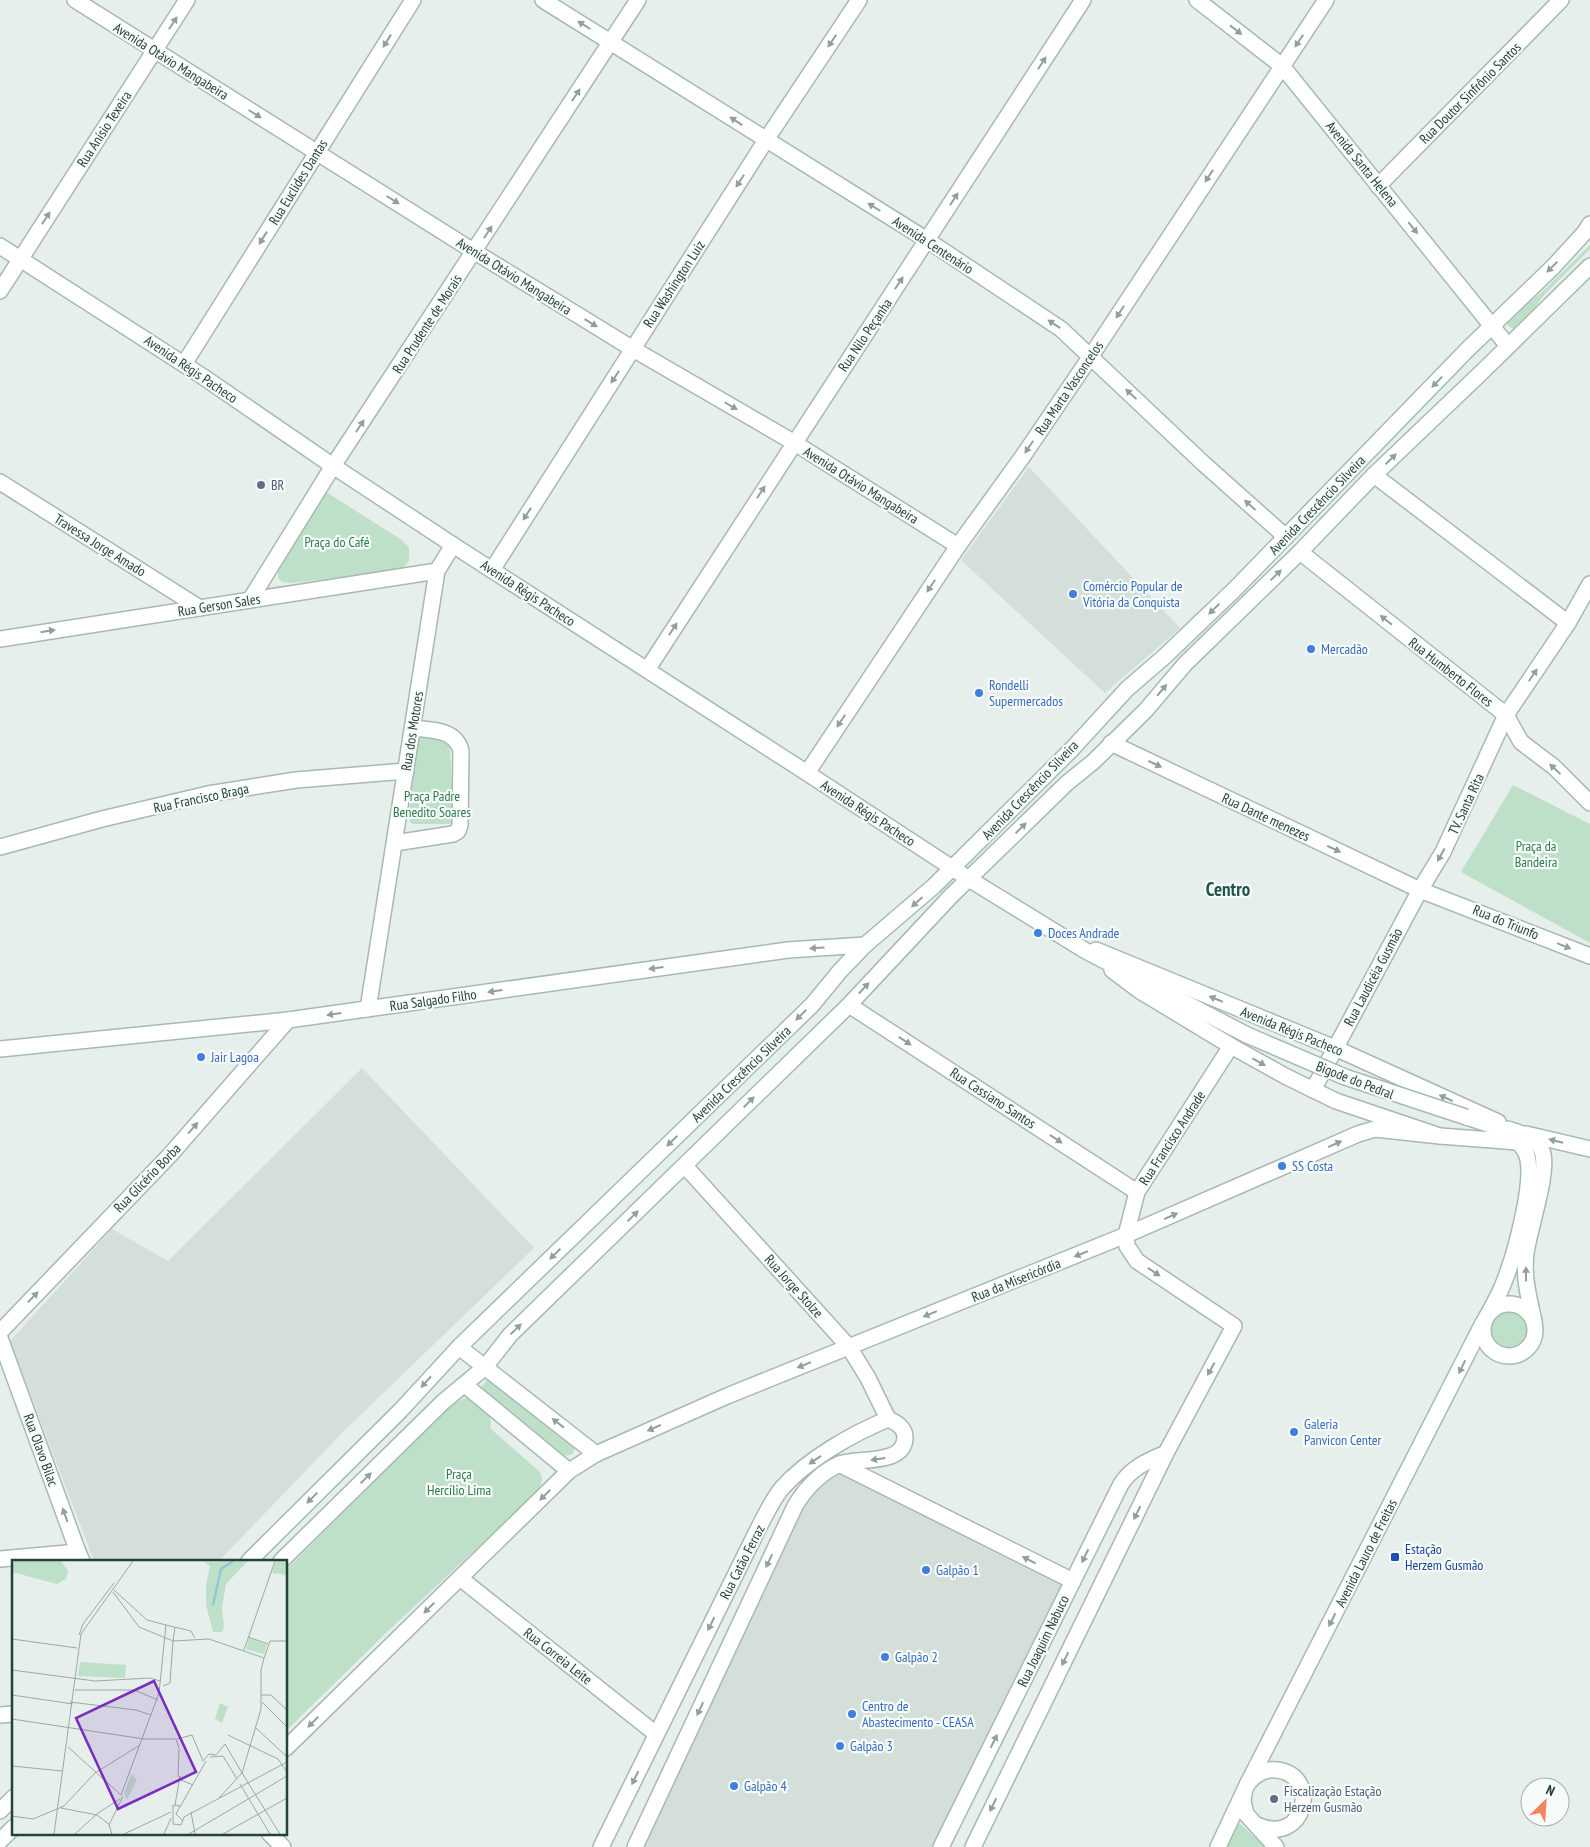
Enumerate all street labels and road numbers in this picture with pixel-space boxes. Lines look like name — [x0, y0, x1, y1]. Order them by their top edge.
street label: Avenida Otávio Mangabeira — [110, 18, 232, 104]
street label: Rua Doutor Sinfrônio Santos — [1415, 38, 1525, 148]
street label: Rua Anísio Texeira — [73, 87, 135, 171]
street label: Avenida Santa Helena — [1322, 117, 1402, 211]
street label: Rua Euclides Dantas — [265, 136, 332, 228]
street label: Avenida Centenário — [889, 212, 977, 278]
street label: Avenida Otávio Mangabeira — [453, 233, 575, 319]
street label: Rua Washington Luiz — [639, 237, 709, 331]
street label: Rua Prudente de Morais — [388, 271, 466, 377]
street label: Rua Nilo Peçanha — [834, 295, 896, 375]
street label: Avenida Régis Pacheco — [141, 331, 241, 407]
street label: Rua Marta Vasconcelos — [1031, 337, 1107, 439]
street label: Avenida Otávio Mangabeira — [800, 442, 922, 528]
street label: Avenida Crescêncio Silveira — [1265, 451, 1369, 559]
street label: Travessa Jorge Amado — [51, 510, 149, 580]
street label: Avenida Régis Pacheco — [477, 556, 579, 630]
street label: Rua Gerson Sales — [177, 590, 262, 620]
street label: Rua Humberto Flores — [1405, 633, 1497, 711]
street label: Rua dos Motores — [397, 690, 427, 772]
street label: Avenida Crescêncio Silveira — [978, 736, 1082, 844]
street label: TV. Santa Rita — [1444, 771, 1488, 837]
street label: Avenida Régis Pacheco — [817, 776, 919, 850]
street label: Rua Francisco Braga — [152, 779, 250, 817]
street label: Rua Dante menezes — [1219, 789, 1313, 845]
street label: Rua do Triunfo — [1470, 901, 1542, 943]
street label: Rua Laudicéia Gusmão — [1340, 925, 1406, 1029]
street label: Rua Salgado Filho — [389, 985, 477, 1015]
street label: Avenida Régis Pacheco — [1238, 1002, 1346, 1060]
street label: Avenida Crescêncio Silveira — [687, 1022, 795, 1126]
street label: Bigode do Pedral — [1313, 1057, 1397, 1103]
street label: Rua Cassiano Santos — [947, 1064, 1040, 1133]
street label: Rua Francisco Andrade — [1135, 1087, 1209, 1189]
street label: Rua Glicério Borba — [110, 1140, 184, 1216]
street label: Rua Jorge Stolze — [761, 1251, 827, 1322]
street label: Rua da Misericórdia — [969, 1254, 1063, 1306]
street label: Rua Olavo Bilac — [20, 1411, 62, 1489]
street label: Avenida Lauro de Freitas — [1331, 1496, 1401, 1610]
street label: Rua Catão Ferraz — [715, 1522, 769, 1602]
street label: Rua Joaquim Nabuco — [1013, 1592, 1073, 1690]
street label: Rua Correia Leite — [520, 1624, 596, 1688]

